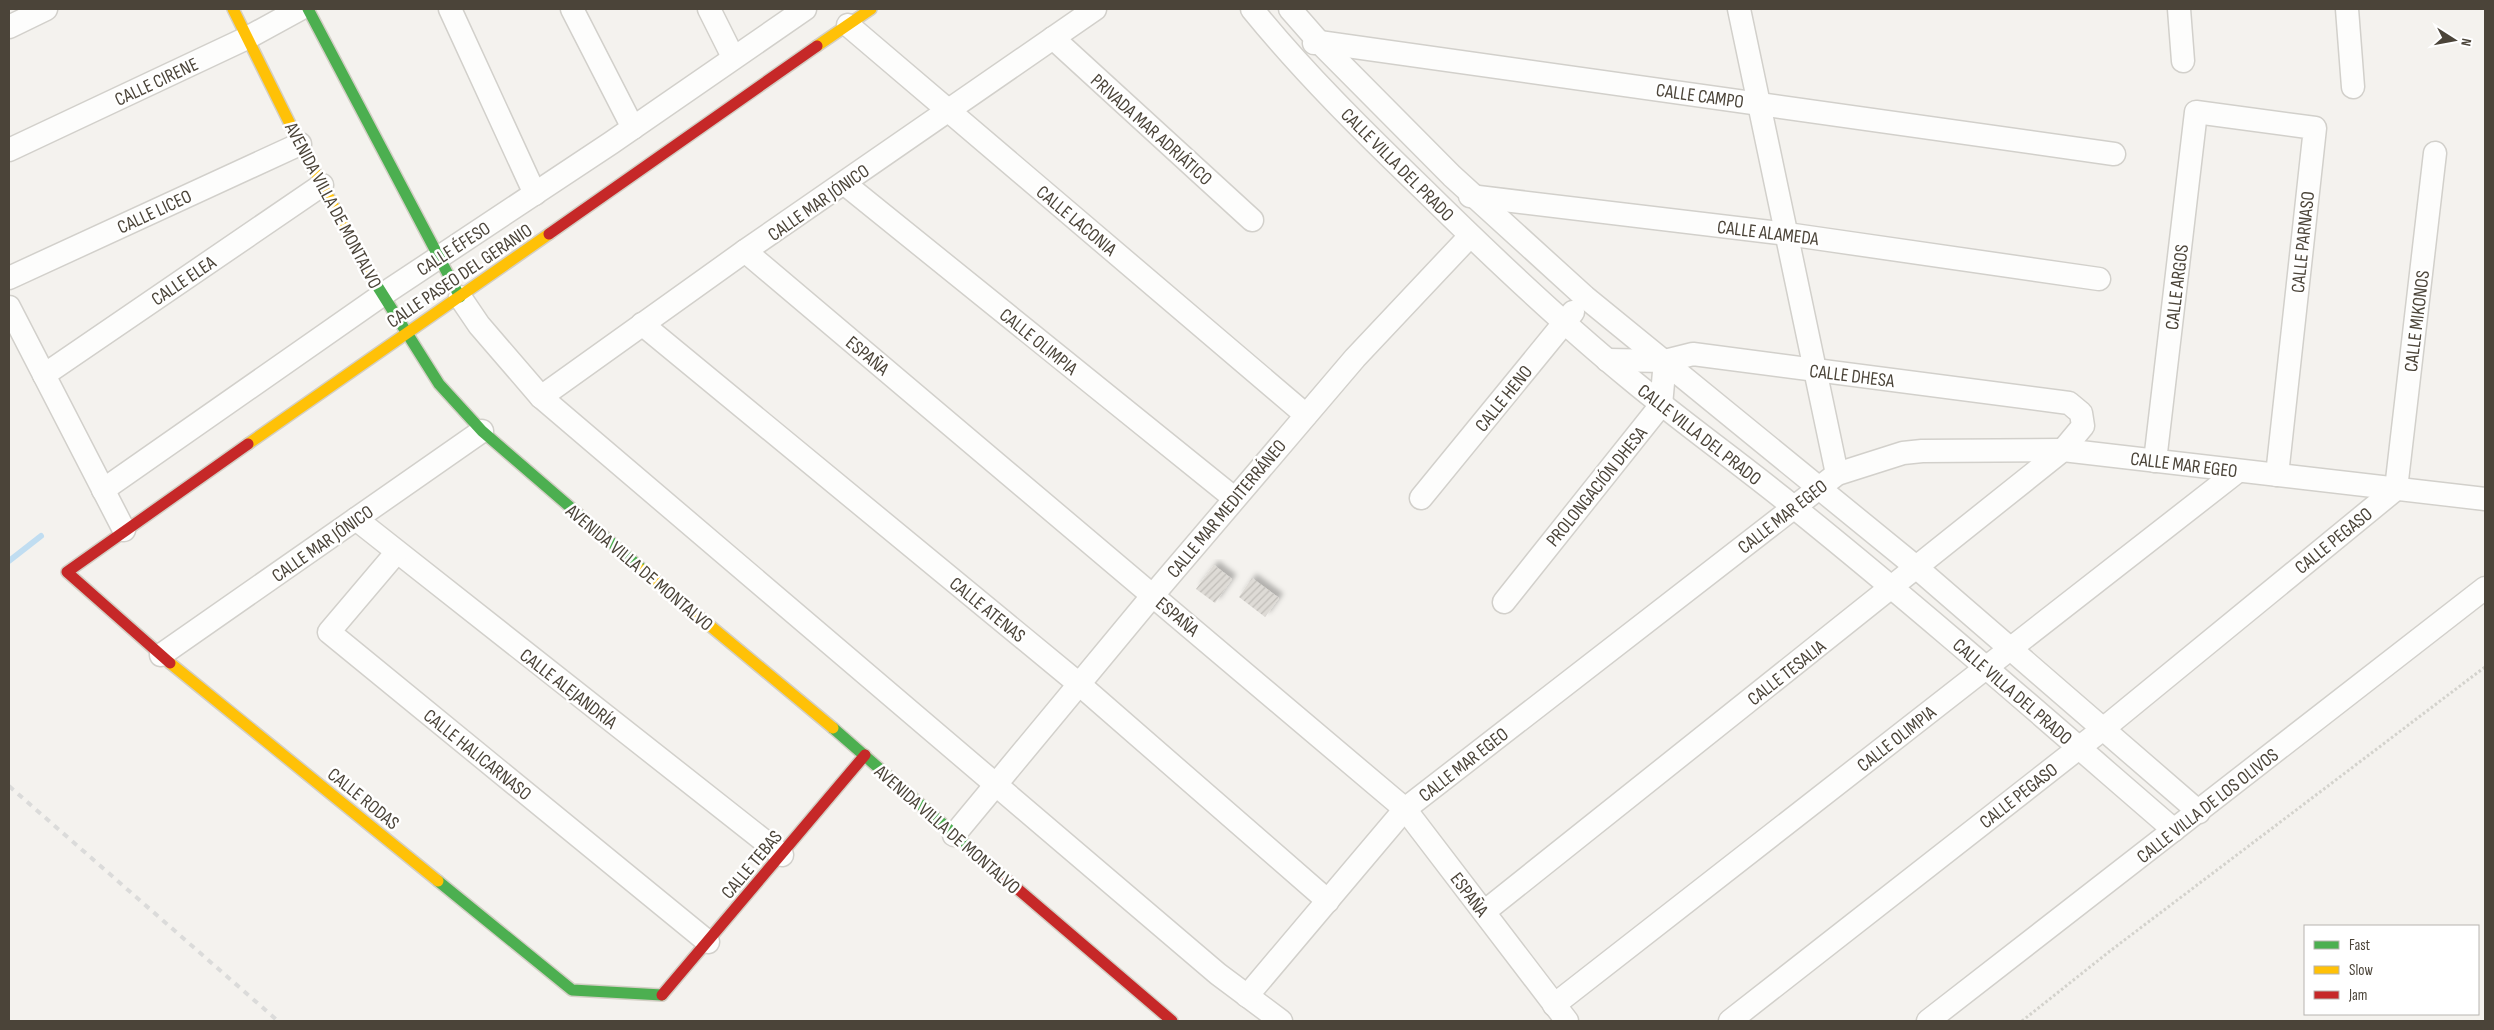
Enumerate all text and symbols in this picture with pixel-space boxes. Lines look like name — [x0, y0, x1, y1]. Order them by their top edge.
north arrow — [2429, 15, 2479, 65]
text: N — [2457, 37, 2475, 48]
street label: CALLE CIRENE — [111, 53, 202, 112]
street label: PRIVADA MAR ADRIÁTICO — [1085, 69, 1217, 191]
street label: CALLE CAMPO — [1654, 79, 1745, 114]
street label: CALLE VILLA DEL PRADO — [1335, 104, 1458, 227]
street label: AVENIDA VILLA DE MONTALVO — [279, 118, 386, 293]
street label: CALLE MAR JÓNICO — [764, 160, 874, 247]
street label: CALLE LACONIA — [1031, 181, 1121, 262]
street label: CALLE LICEO — [114, 185, 195, 240]
street label: CALLE PARNASO — [2287, 190, 2320, 294]
street label: CALLE ALAMEDA — [1716, 216, 1821, 251]
street label: CALLE ÉFESO — [413, 217, 495, 281]
street label: CALLE PASEO DEL GERANIO — [383, 219, 537, 333]
street label: CALLE ARGOS — [2161, 243, 2194, 331]
street label: CALLE ELEA — [147, 251, 221, 311]
street label: CALLE MIKONOS — [2400, 269, 2435, 373]
street label: CALLE OLIMPIA — [994, 304, 1082, 381]
street label: ESPAÑA — [841, 331, 894, 381]
street label: CALLE DHESA — [1808, 360, 1896, 393]
street label: CALLE HENO — [1470, 361, 1538, 437]
street label: CALLE VILLA DEL PRADO — [1633, 380, 1766, 491]
street label: PROLONGACIÓN DHESA — [1542, 422, 1653, 552]
street label: CALLE MAR MEDITERRÁNEO — [1163, 435, 1292, 583]
street label: CALLE MAR EGEO — [2129, 448, 2239, 483]
street label: CALLE MAR EGEO — [1733, 475, 1832, 559]
street label: AVENIDA VILLA DE MONTALVO — [560, 499, 717, 636]
street label: CALLE MAR JÓNICO — [268, 501, 378, 588]
street label: CALLE PEGASO — [2291, 503, 2377, 579]
street label: CALLE ATENAS — [944, 573, 1030, 648]
street label: ESPAÑA — [1151, 592, 1204, 642]
street label: CALLE VILLA DEL PRADO — [1948, 634, 2076, 750]
street label: CALLE TESALIA — [1743, 635, 1831, 711]
street label: CALLE ALEJANDRÍA — [515, 644, 622, 735]
street label: CALLE OLIMPIA — [1853, 701, 1942, 777]
street label: CALLE HALICARNASO — [418, 705, 536, 806]
street label: CALLE MAR EGEO — [1414, 723, 1513, 807]
street label: CALLE VILLA DE LOS OLIVOS — [2133, 744, 2283, 869]
street label: CALLE PEGASO — [1975, 758, 2063, 834]
street label: AVENIDA VILLA DE MONTALVO — [869, 760, 1024, 899]
street label: CALLE RODAS — [323, 763, 404, 835]
street label: CALLE TEBAS — [717, 826, 787, 904]
street label: ESPAÑA — [1445, 868, 1493, 922]
legend — [2304, 925, 2479, 1015]
text: Fast — [2349, 936, 2371, 955]
text: Slow — [2349, 961, 2373, 980]
text: Jam — [2348, 986, 2367, 1005]

